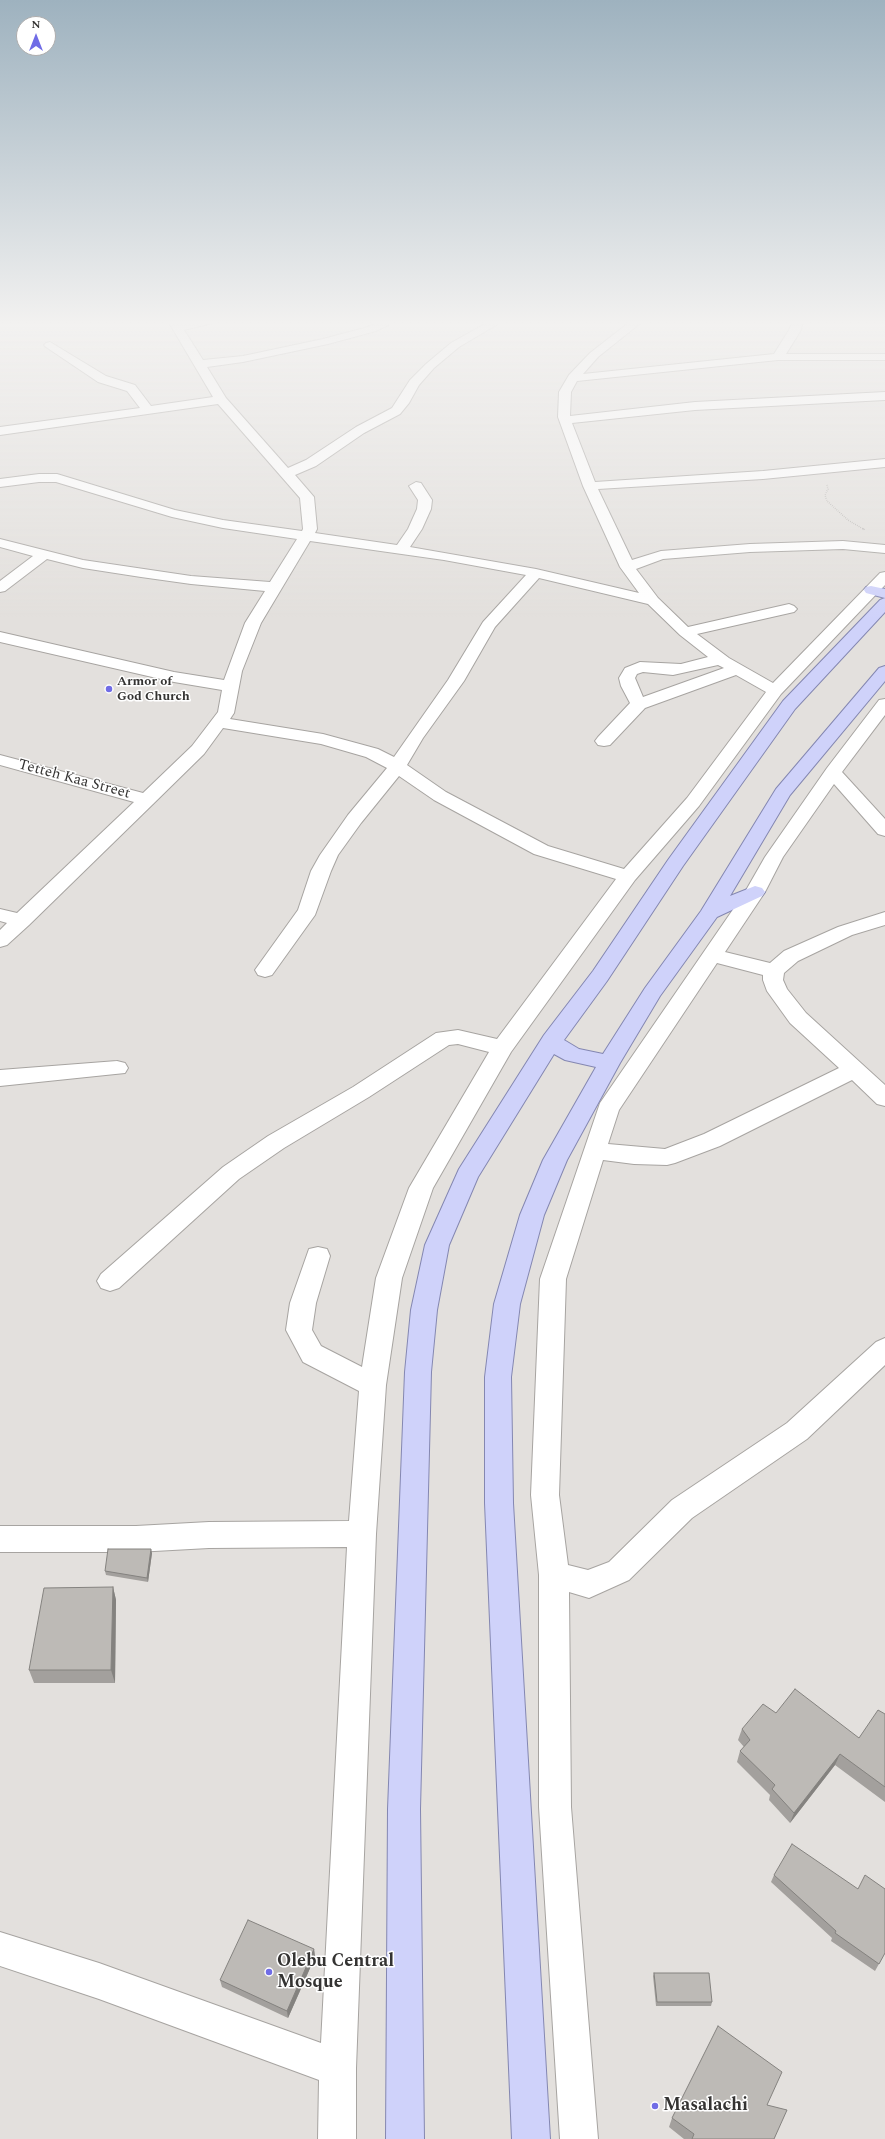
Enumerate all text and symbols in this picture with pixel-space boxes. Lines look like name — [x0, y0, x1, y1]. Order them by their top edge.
north arrow — [16, 16, 56, 56]
text: N — [32, 16, 40, 33]
place label: Armor of God Church — [117, 674, 190, 705]
marker: Armor of God Church — [104, 684, 114, 694]
street label: Tetteh Kaa Street — [16, 756, 132, 804]
place label: Olebu Central Mosque — [277, 1951, 394, 1994]
marker: Olebu Central Mosque — [264, 1967, 274, 1977]
place label: Masalachi — [663, 2095, 748, 2117]
marker: Masalachi — [650, 2101, 660, 2111]

